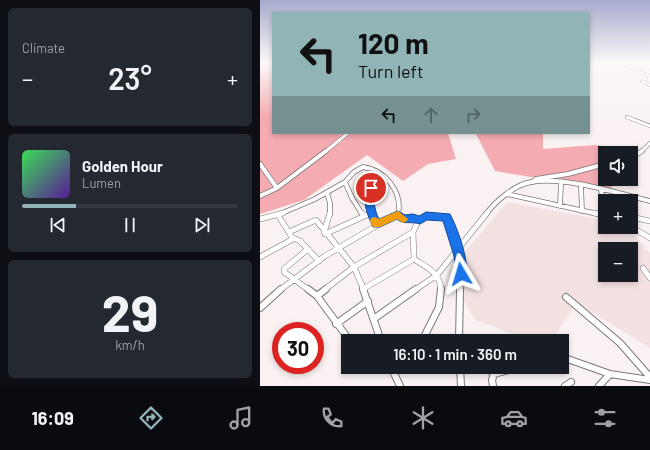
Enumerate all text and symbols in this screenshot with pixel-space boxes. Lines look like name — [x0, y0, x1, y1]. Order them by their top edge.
text: 120 m — [358, 26, 429, 60]
icon: left — [292, 28, 344, 80]
text: Climate — [22, 40, 65, 56]
text: 23° — [108, 60, 152, 96]
text: Turn left — [358, 60, 424, 82]
text: − — [22, 65, 33, 91]
text: + — [227, 65, 238, 91]
icon: left — [378, 104, 400, 126]
icon: ahead — [420, 104, 442, 126]
icon: right — [462, 104, 484, 126]
map controls — [598, 146, 638, 282]
button: sound — [598, 146, 638, 186]
text: Golden Hour — [82, 157, 163, 175]
pin — [354, 171, 388, 205]
text: Lumen — [82, 175, 121, 191]
icon: arrive — [360, 177, 382, 199]
button: + — [598, 194, 638, 234]
icon: previous — [47, 214, 69, 236]
icon: pause — [119, 214, 141, 236]
icon: next — [191, 214, 213, 236]
button: − — [598, 242, 638, 282]
position arrow — [440, 253, 482, 295]
text: 29 — [102, 280, 158, 342]
speed limit sign: 30 — [272, 322, 324, 374]
text: km/h — [115, 337, 145, 353]
text: 16:10 · 1 min · 360 m — [393, 345, 517, 363]
icon: directions — [137, 404, 165, 432]
icon: music — [227, 404, 255, 432]
icon: phone — [318, 404, 346, 432]
icon: climate — [409, 404, 437, 432]
icon: car — [500, 404, 528, 432]
icon: filters — [591, 404, 619, 432]
text: 16:09 — [31, 407, 74, 429]

